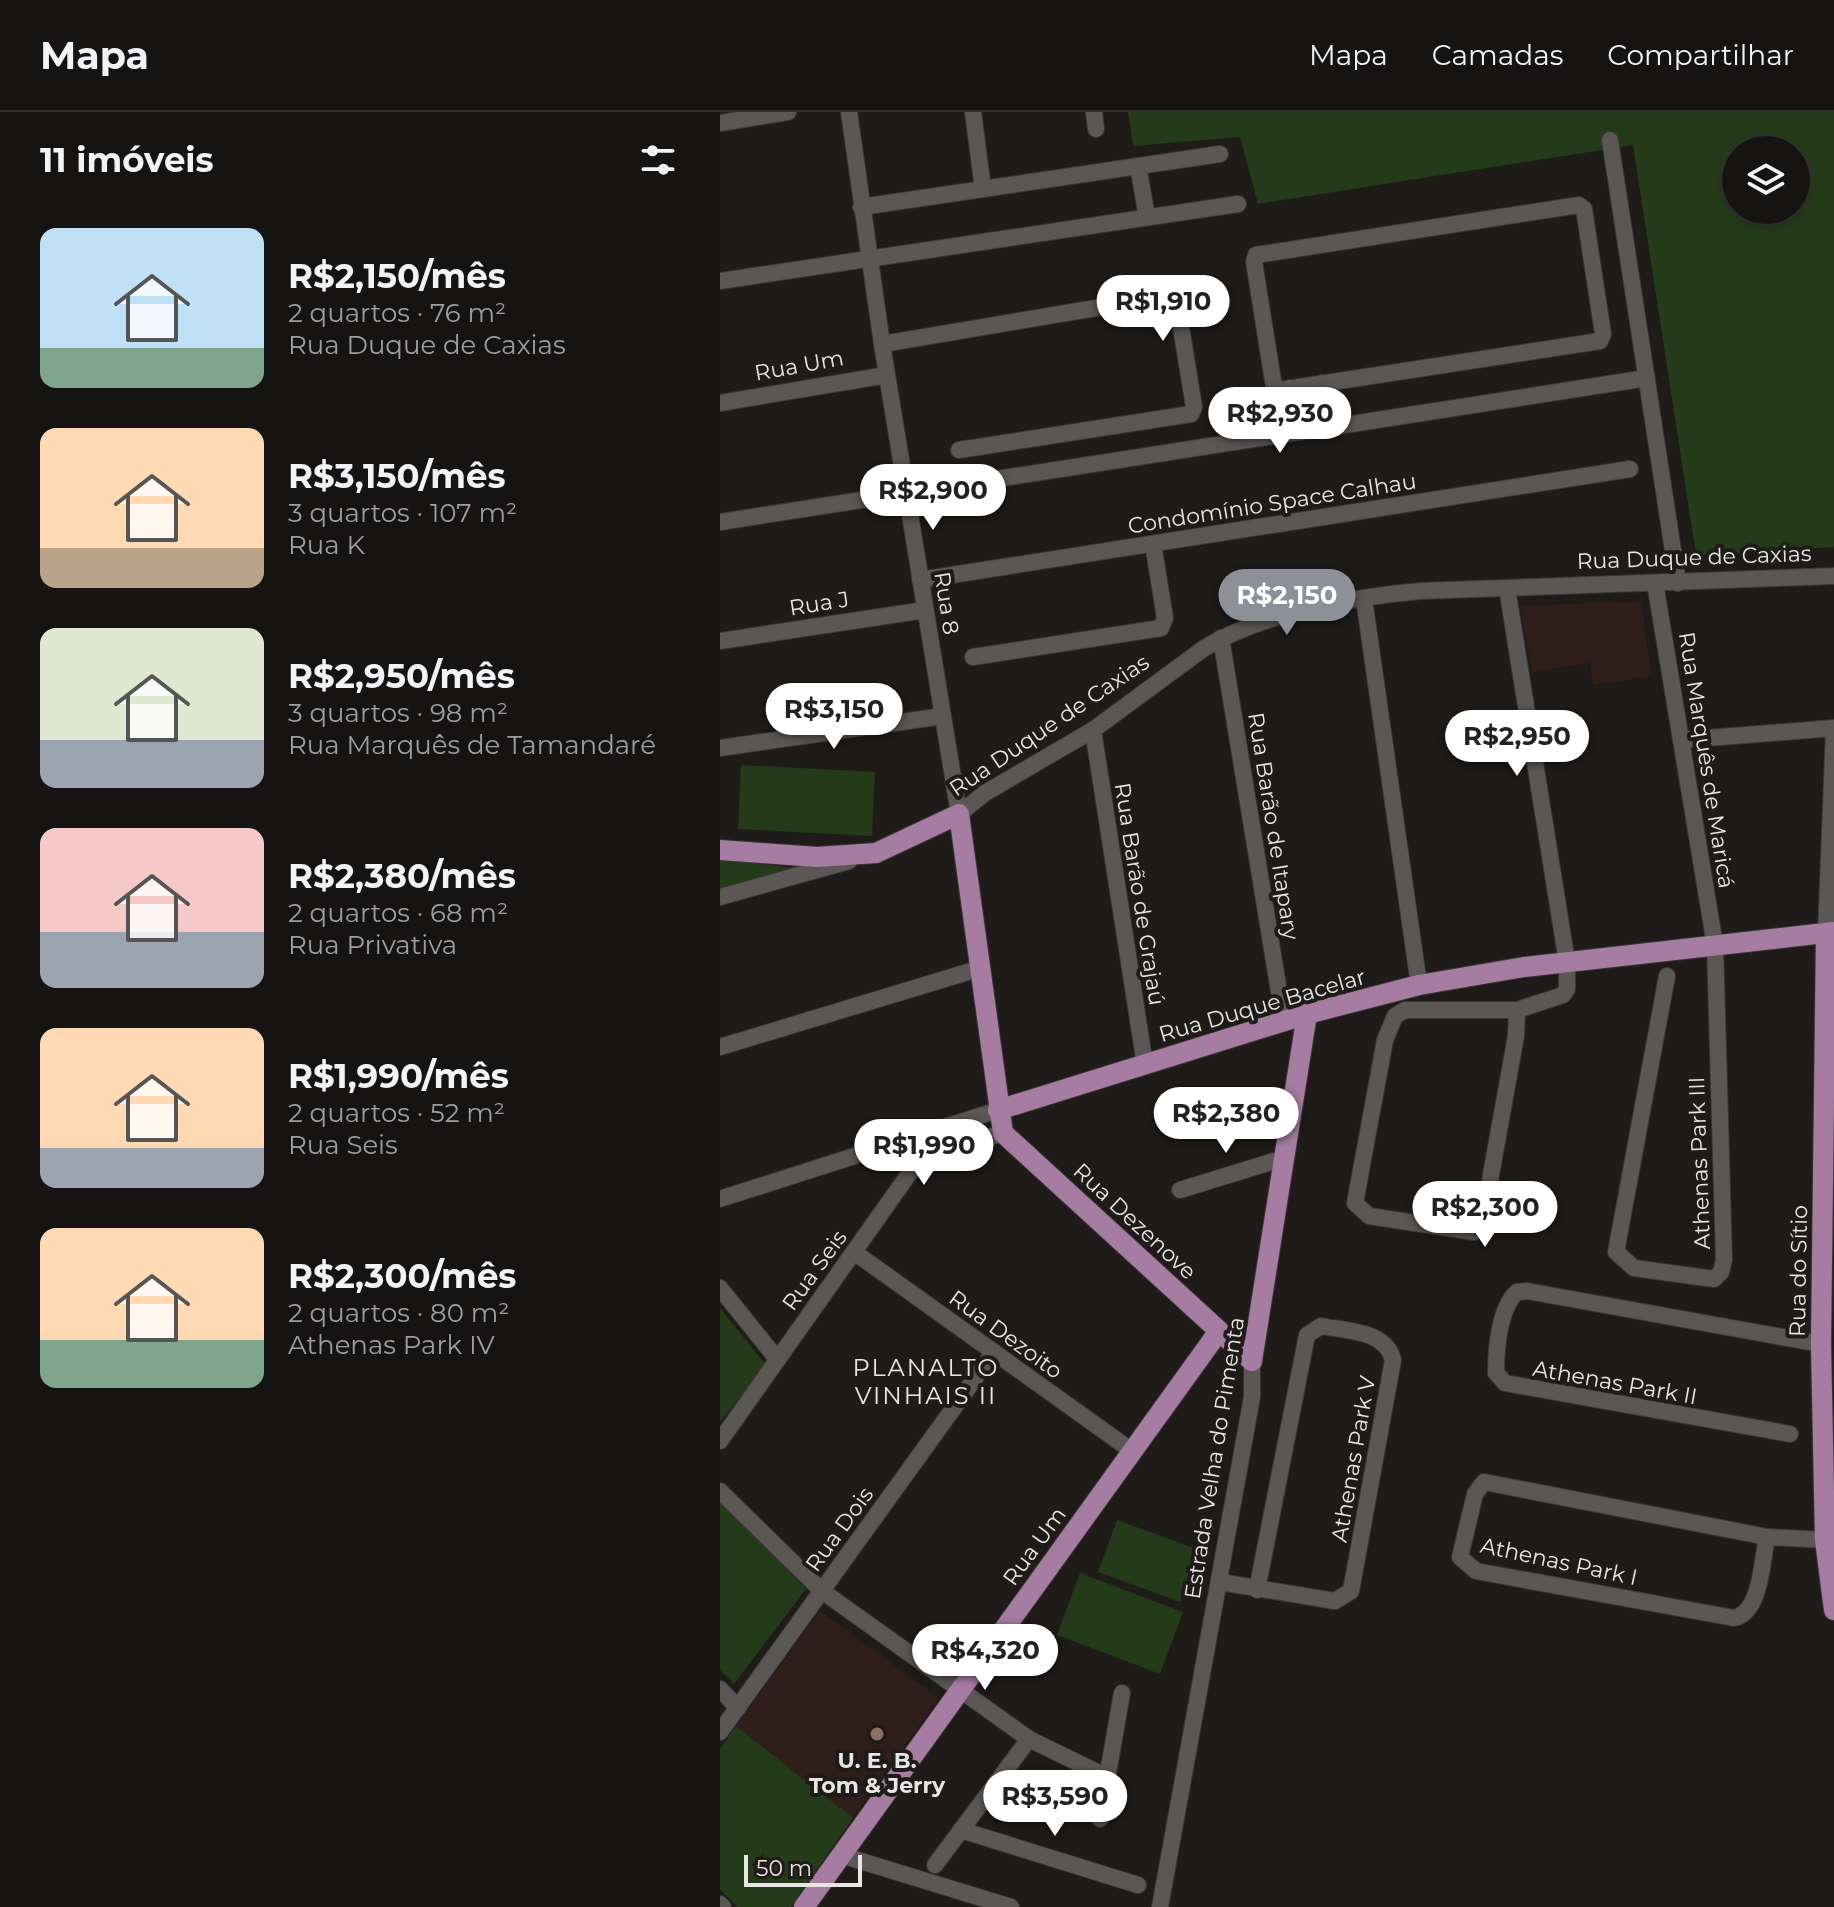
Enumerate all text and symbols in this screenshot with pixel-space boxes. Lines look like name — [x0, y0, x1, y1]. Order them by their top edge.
text: Mapa — [40, 32, 149, 79]
text: Mapa — [1309, 38, 1388, 72]
text: Camadas — [1432, 38, 1563, 72]
text: Compartilhar — [1607, 38, 1794, 72]
map controls — [1722, 136, 1810, 224]
button: layers — [1722, 136, 1810, 224]
icon: filters — [636, 138, 680, 182]
text: 11 imóveis — [40, 139, 214, 181]
text: R$2,150/mês — [288, 255, 506, 297]
icon: home — [104, 260, 200, 356]
pin: R$1,910 — [1089, 275, 1237, 343]
text: R$1,910 — [1115, 285, 1211, 317]
text: 2 quartos · 76 m² — [288, 297, 506, 329]
text: Rua Duque de Caxias — [288, 329, 566, 361]
street label: Rua Um — [752, 344, 846, 387]
pin: R$2,930 — [1206, 387, 1354, 455]
text: R$2,930 — [1226, 397, 1334, 429]
text: R$3,150/mês — [288, 455, 505, 497]
icon: home — [104, 460, 200, 556]
pin: R$2,900 — [859, 464, 1007, 532]
street label: Condomínio Space Calhau — [1126, 467, 1418, 540]
text: R$2,900 — [878, 474, 988, 506]
text: 3 quartos · 107 m² — [288, 497, 517, 529]
text: Rua K — [288, 529, 365, 561]
street label: Rua Duque de Caxias — [1576, 540, 1812, 575]
pin: R$2,150 — [1213, 569, 1361, 637]
street label: Rua 8 — [928, 570, 965, 637]
text: R$2,150 — [1236, 579, 1338, 611]
street label: Rua J — [787, 585, 851, 622]
street label: Rua Marquês de Maricá — [1673, 630, 1740, 890]
street label: Rua Duque de Caxias — [944, 648, 1154, 802]
text: R$2,950/mês — [288, 655, 515, 697]
icon: home — [104, 660, 200, 756]
pin: R$3,150 — [760, 683, 908, 751]
text: R$3,150 — [784, 693, 884, 725]
text: 3 quartos · 98 m² — [288, 697, 508, 729]
street label: Rua Barão de Itapary — [1242, 710, 1305, 942]
pin: R$2,950 — [1443, 710, 1591, 778]
text: R$2,950 — [1463, 720, 1571, 752]
text: Rua Marquês de Tamandaré — [288, 729, 656, 761]
street label: Rua Barão de Grajaú — [1109, 781, 1170, 1007]
text: R$2,380/mês — [288, 855, 516, 897]
icon: home — [104, 860, 200, 956]
text: 2 quartos · 68 m² — [288, 897, 508, 929]
text: Rua Privativa — [288, 929, 457, 961]
street label: Rua Duque Bacelar — [1156, 963, 1369, 1048]
text: R$1,990/mês — [288, 1055, 509, 1097]
icon: home — [104, 1060, 200, 1156]
street label: Athenas Park III — [1683, 1076, 1716, 1250]
pin: R$2,380 — [1152, 1087, 1300, 1155]
text: 2 quartos · 52 m² — [288, 1097, 505, 1129]
text: R$2,380 — [1172, 1097, 1280, 1129]
pin: R$1,990 — [850, 1119, 998, 1187]
text: Rua Seis — [288, 1129, 398, 1161]
text: R$1,990 — [872, 1129, 976, 1161]
street label: Rua Dezenove — [1068, 1157, 1202, 1285]
pin: R$2,300 — [1411, 1181, 1559, 1249]
text: R$2,300 — [1430, 1191, 1540, 1223]
street label: Rua do Sítio — [1784, 1205, 1813, 1337]
street label: Rua Seis — [776, 1225, 853, 1316]
text: R$2,300/mês — [288, 1255, 516, 1297]
icon: home — [104, 1260, 200, 1356]
street label: Rua Dezoito — [944, 1284, 1068, 1385]
text: 2 quartos · 80 m² — [288, 1297, 509, 1329]
street label: Estrada Velha do Pimenta — [1179, 1315, 1250, 1601]
text: Athenas Park IV — [288, 1329, 495, 1361]
district label: PLANALTO VINHAIS II — [852, 1353, 1000, 1410]
street label: Athenas Park II — [1531, 1355, 1699, 1410]
street label: Athenas Park V — [1326, 1373, 1382, 1544]
street label: Rua Dois — [800, 1481, 879, 1577]
street label: Rua Um — [997, 1502, 1072, 1591]
street label: Athenas Park I — [1478, 1532, 1640, 1591]
pin: R$4,320 — [911, 1624, 1059, 1692]
text: R$4,320 — [930, 1634, 1040, 1666]
marker: U. E. B. Tom & Jerry — [868, 1725, 886, 1743]
place label: U. E. B. Tom & Jerry — [809, 1747, 946, 1799]
pin: R$3,590 — [981, 1770, 1129, 1838]
text: R$3,590 — [1001, 1780, 1109, 1812]
scale bar — [744, 1851, 862, 1887]
text: 50 m — [756, 1855, 812, 1882]

